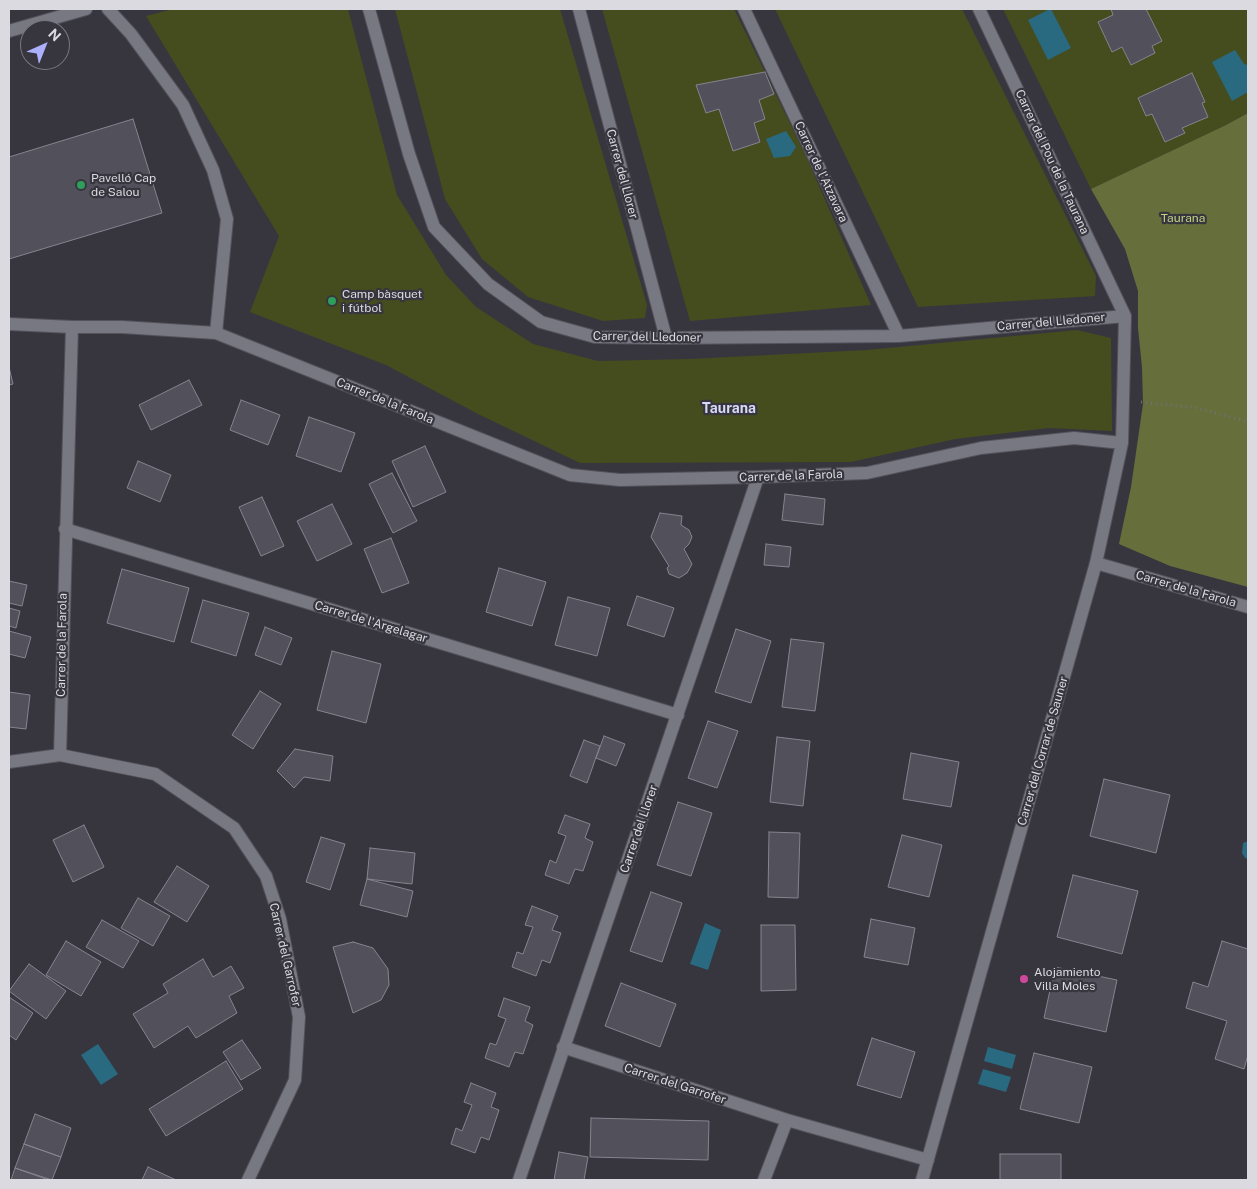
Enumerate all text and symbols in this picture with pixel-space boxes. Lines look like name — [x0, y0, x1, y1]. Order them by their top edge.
north arrow — [20, 20, 70, 70]
text: N — [45, 25, 64, 44]
street label: Carrer del Pou de la Taurana — [1012, 87, 1092, 237]
street label: Carrer de l'Atzavara — [791, 119, 851, 225]
street label: Carrer del Llorer — [603, 128, 641, 220]
place label: Pavelló Cap de Salou — [91, 171, 156, 199]
marker: Pavelló Cap de Salou — [75, 179, 87, 191]
park label: Taurana — [1161, 211, 1205, 225]
place label: Camp bàsquet i fútbol — [342, 287, 422, 315]
marker: Camp bàsquet i fútbol — [326, 295, 338, 307]
street label: Carrer del Lledoner — [996, 310, 1106, 334]
street label: Carrer del Lledoner — [593, 329, 701, 345]
street label: Carrer de la Farola — [334, 375, 436, 427]
district label: Taurana — [702, 401, 756, 417]
street label: Carrer de la Farola — [739, 467, 843, 485]
street label: Carrer de la Farola — [1134, 568, 1238, 610]
street label: Carrer de la Farola — [54, 593, 70, 697]
street label: Carrer de l'Argelagar — [313, 598, 429, 646]
street label: Carrer del Corrar de Sauner — [1015, 675, 1071, 827]
street label: Carrer del Llorer — [617, 783, 661, 875]
street label: Carrer del Garrofer — [266, 902, 304, 1008]
place label: Alojamiento Villa Moles — [1034, 965, 1101, 993]
marker: Alojamiento Villa Moles — [1018, 973, 1030, 985]
street label: Carrer del Garrofer — [622, 1061, 728, 1107]

